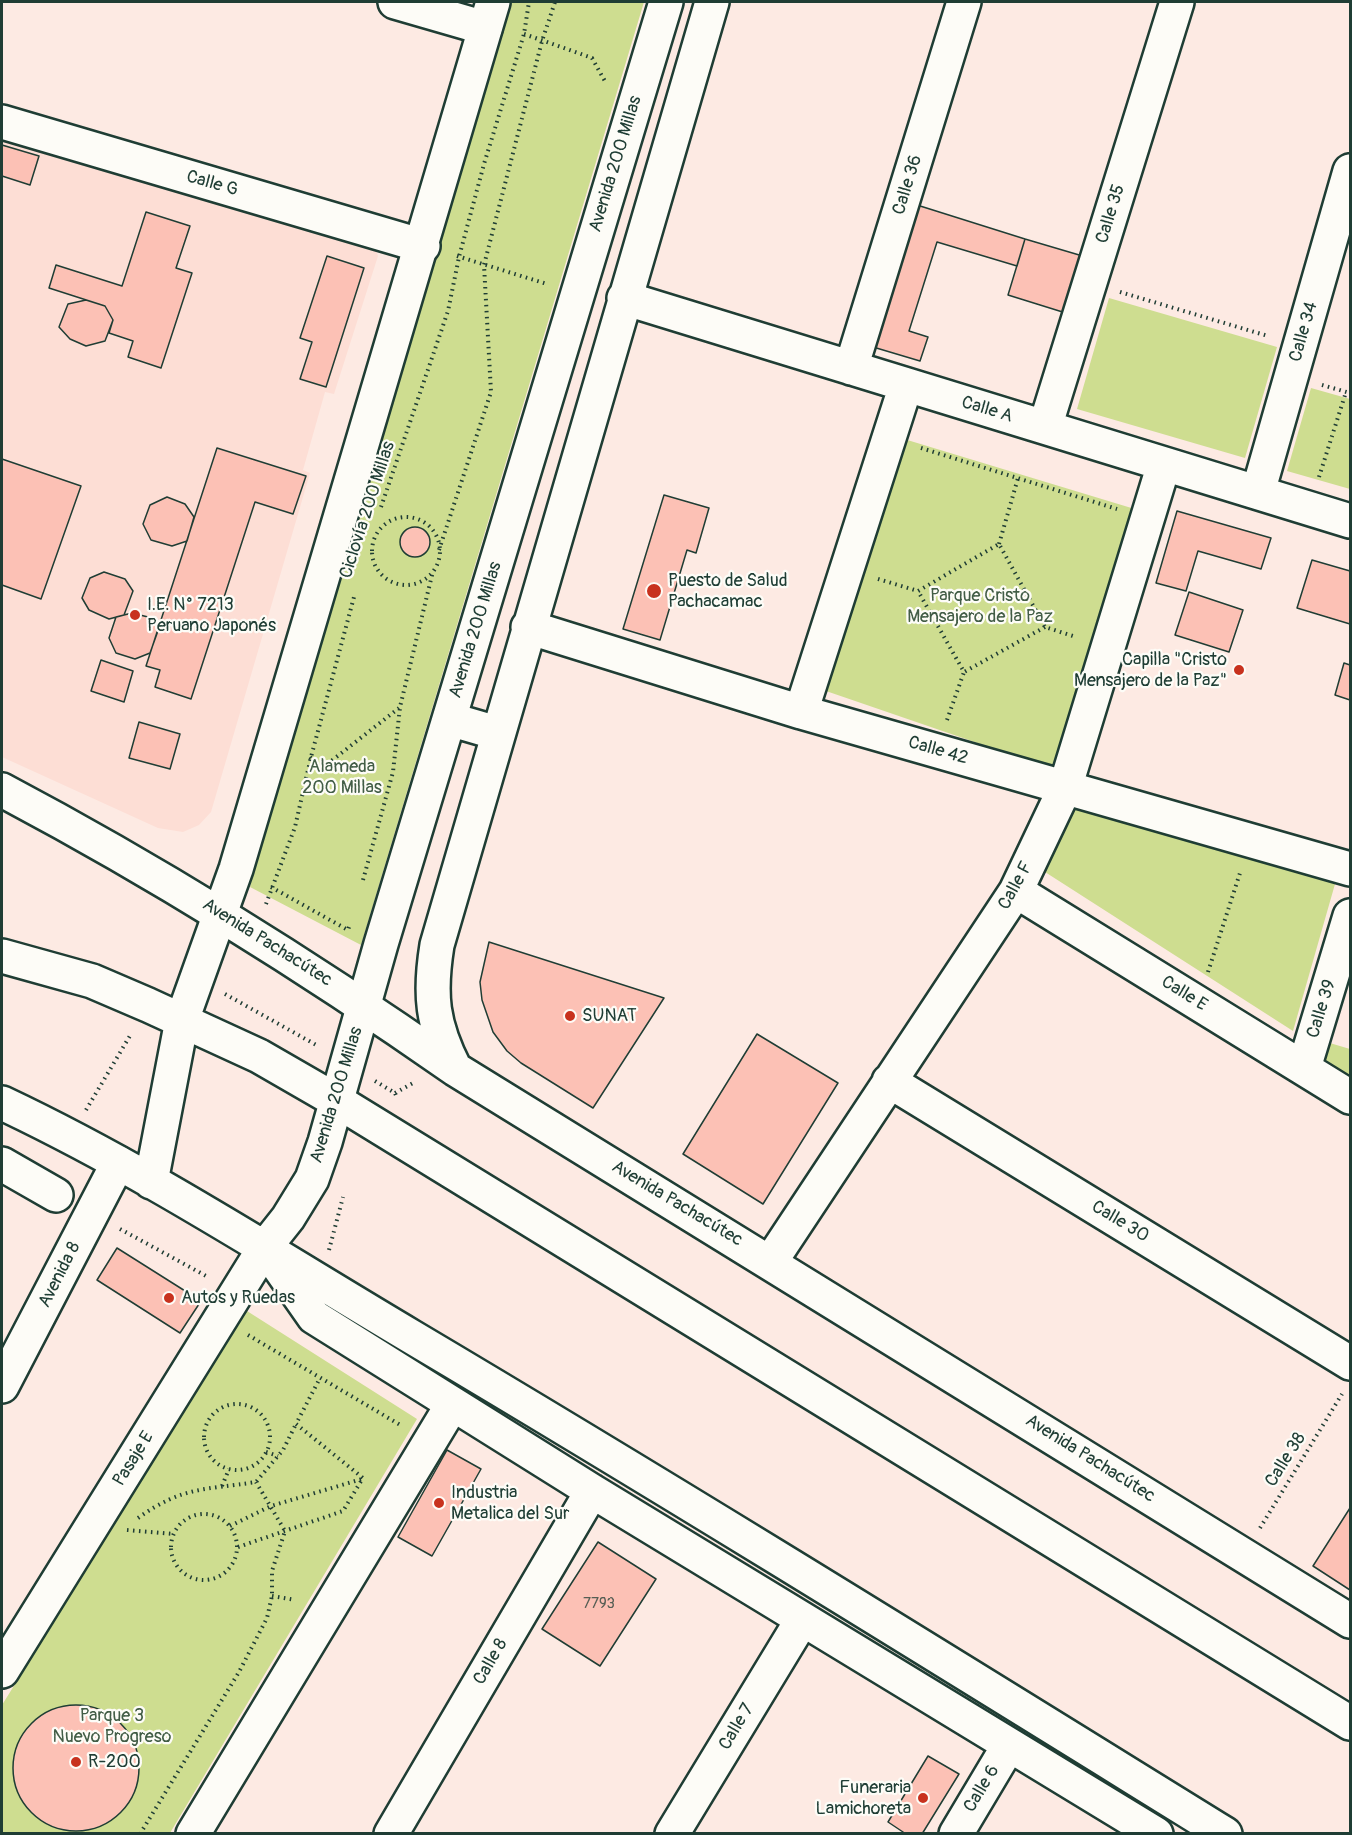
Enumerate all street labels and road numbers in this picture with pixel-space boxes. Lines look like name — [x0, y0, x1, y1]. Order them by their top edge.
street label: Avenida 200 Millas — [585, 93, 647, 235]
street label: Calle 36 — [889, 153, 927, 217]
street label: Calle G — [184, 166, 240, 202]
street label: Calle 35 — [1092, 182, 1130, 246]
street label: Calle 34 — [1285, 300, 1323, 364]
street label: Calle A — [959, 392, 1015, 428]
street label: Ciclovía 200 Millas — [336, 439, 400, 581]
street label: Avenida 200 Millas — [445, 559, 507, 701]
street label: Calle 42 — [906, 732, 970, 770]
street label: Calle F — [994, 858, 1038, 914]
street label: Avenida Pachacútec — [198, 894, 336, 992]
street label: Calle E — [1157, 972, 1211, 1016]
street label: Calle 39 — [1303, 977, 1341, 1041]
street label: Avenida 200 Millas — [306, 1024, 368, 1166]
street label: Avenida Pachacútec — [608, 1156, 746, 1252]
street label: Calle 30 — [1087, 1196, 1153, 1248]
street label: Avenida 8 — [34, 1239, 86, 1311]
street label: Avenida Pachacútec — [1021, 1410, 1159, 1508]
street label: Pasaje E — [109, 1428, 159, 1490]
street label: Calle 38 — [1261, 1429, 1311, 1491]
street label: Calle 8 — [469, 1635, 513, 1689]
street label: Calle 7 — [715, 1700, 759, 1754]
street label: Calle 6 — [960, 1761, 1004, 1817]

